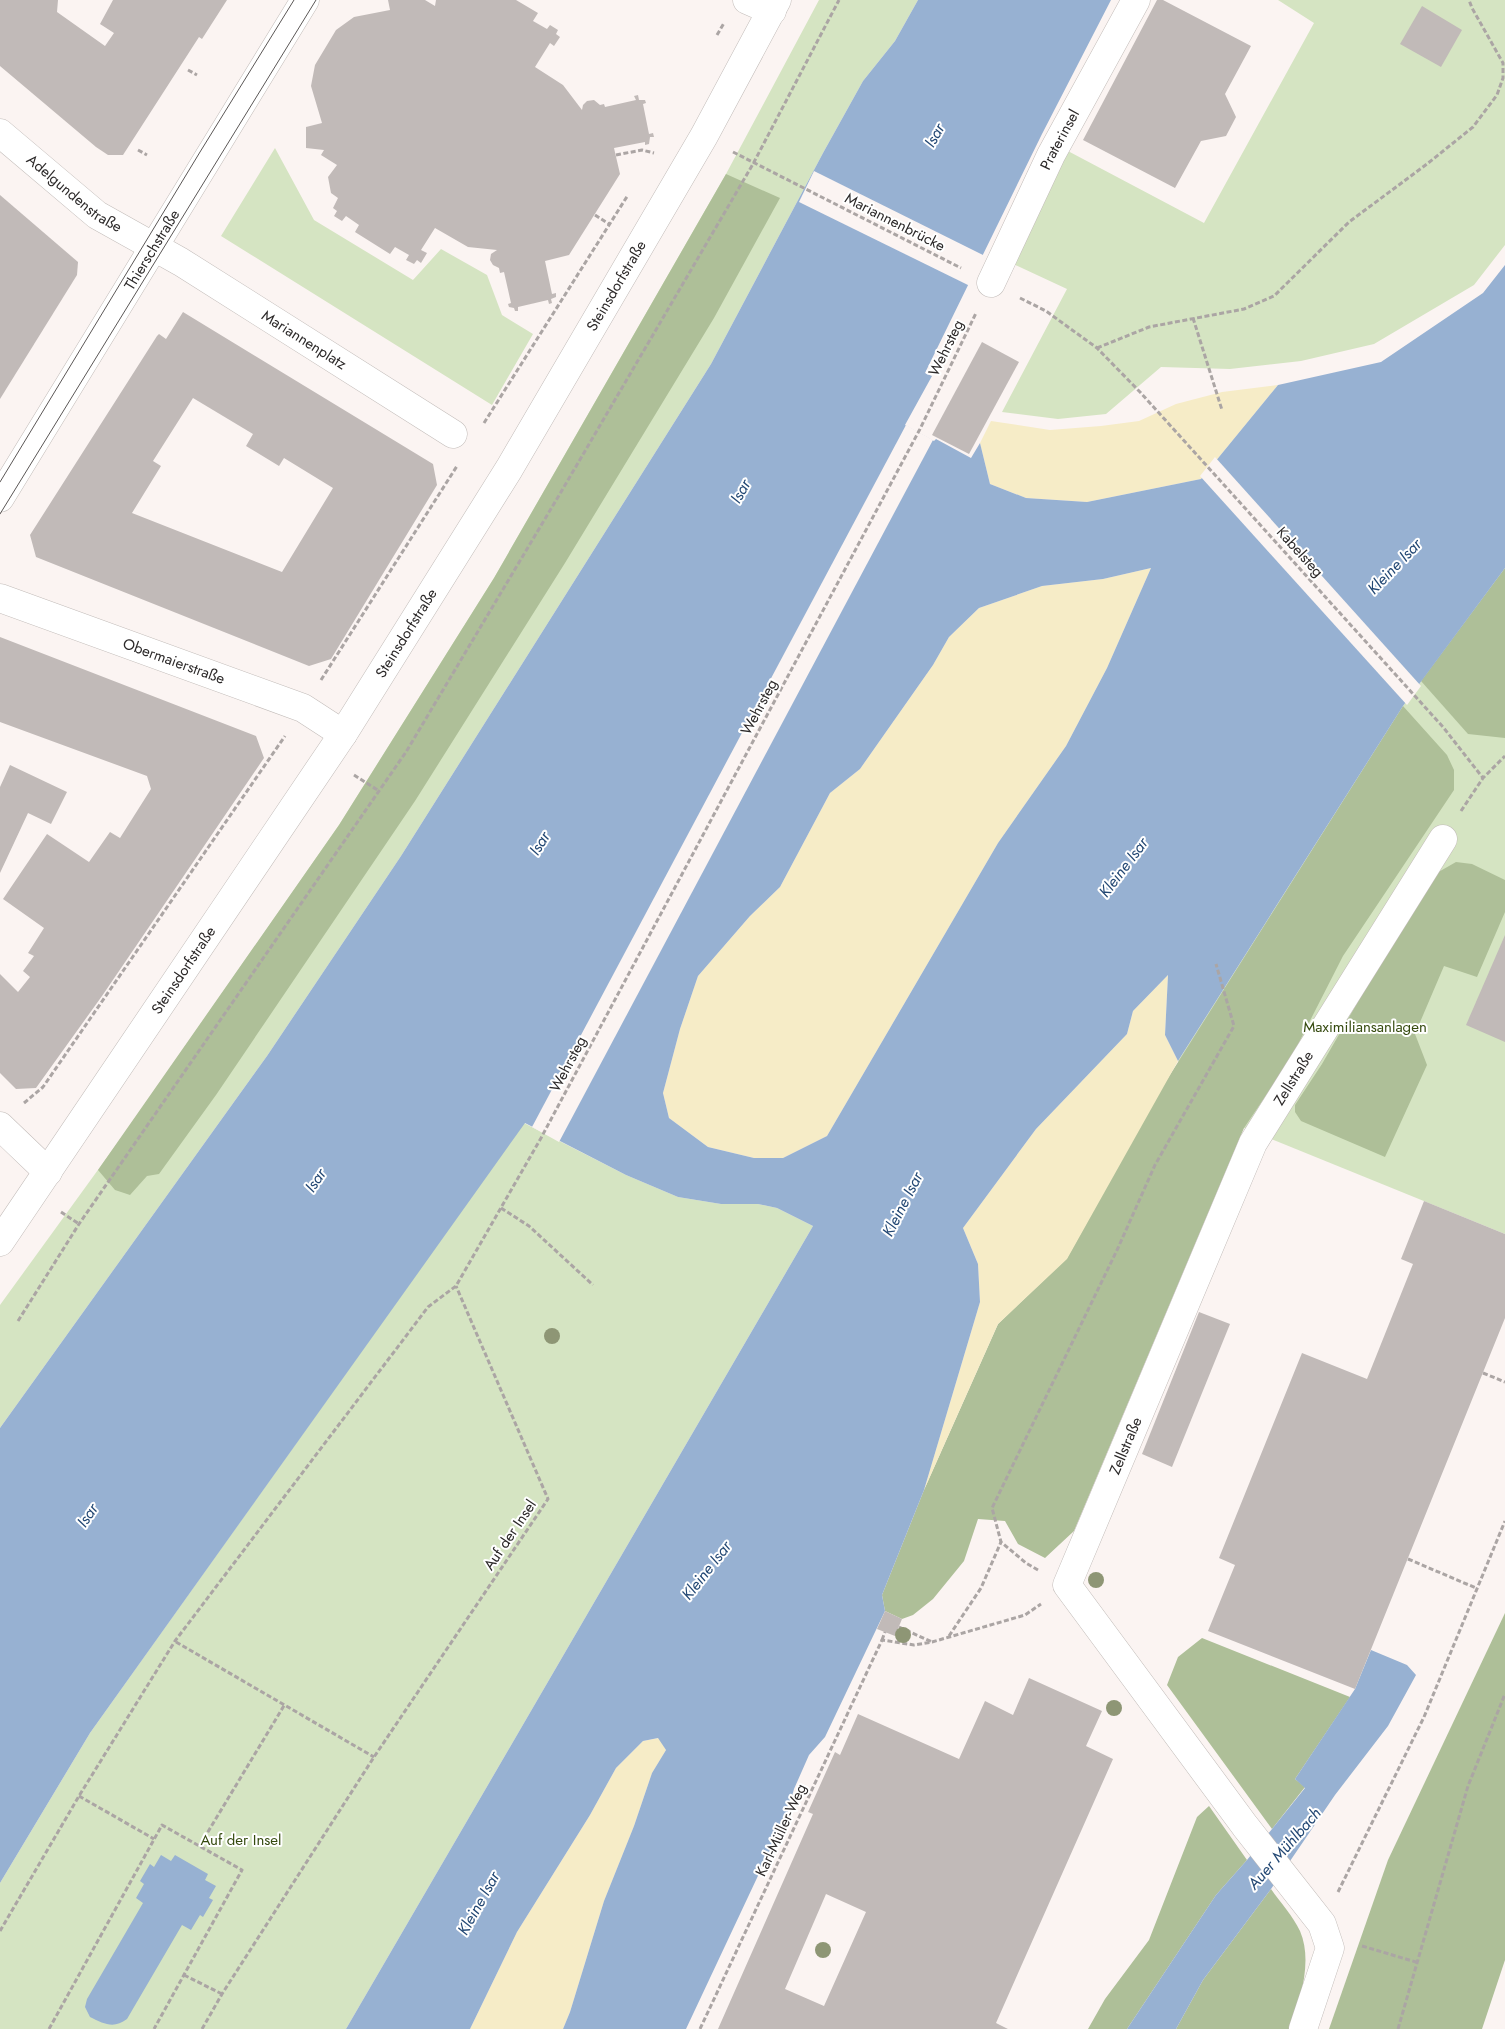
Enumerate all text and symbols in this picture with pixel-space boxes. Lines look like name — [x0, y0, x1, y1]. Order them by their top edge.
street label: Praterinsel — [1035, 105, 1085, 174]
water label: Isar — [919, 118, 951, 151]
street label: Adelgundenstraße — [22, 149, 126, 238]
street label: Mariannenbrücke — [841, 187, 949, 257]
street label: Thierschstraße — [119, 205, 185, 294]
street label: Steinsdorfstraße — [581, 236, 652, 335]
street label: Mariannenplatz — [257, 305, 351, 375]
street label: Wehrsteg — [923, 316, 969, 380]
water label: Isar — [725, 474, 757, 507]
street label: Kabelsteg — [1271, 522, 1329, 582]
water label: Kleine Isar — [1362, 532, 1428, 599]
street label: Steinsdorfstraße — [370, 584, 443, 682]
street label: Obermaierstraße — [120, 632, 228, 690]
street label: Wehrsteg — [735, 675, 783, 739]
water label: Isar — [523, 825, 556, 860]
water label: Kleine Isar — [1093, 831, 1155, 902]
street label: Steinsdorfstraße — [146, 922, 221, 1019]
park label: Maximiliansanlagen — [1303, 1016, 1427, 1038]
street label: Wehrsteg — [544, 1032, 592, 1096]
street label: Zellstraße — [1268, 1046, 1319, 1110]
water label: Isar — [299, 1162, 333, 1197]
water label: Kleine Isar — [876, 1167, 929, 1240]
street label: Zellstraße — [1104, 1413, 1148, 1478]
street label: Auf der Insel — [478, 1495, 542, 1575]
water label: Isar — [71, 1497, 105, 1532]
water label: Kleine Isar — [676, 1535, 738, 1605]
street label: Karl-Müller-Weg — [750, 1780, 812, 1880]
water label: Auer Mühlbach — [1242, 1802, 1326, 1895]
park label: Auf der Insel — [201, 1829, 281, 1851]
water label: Kleine Isar — [452, 1866, 506, 1939]

